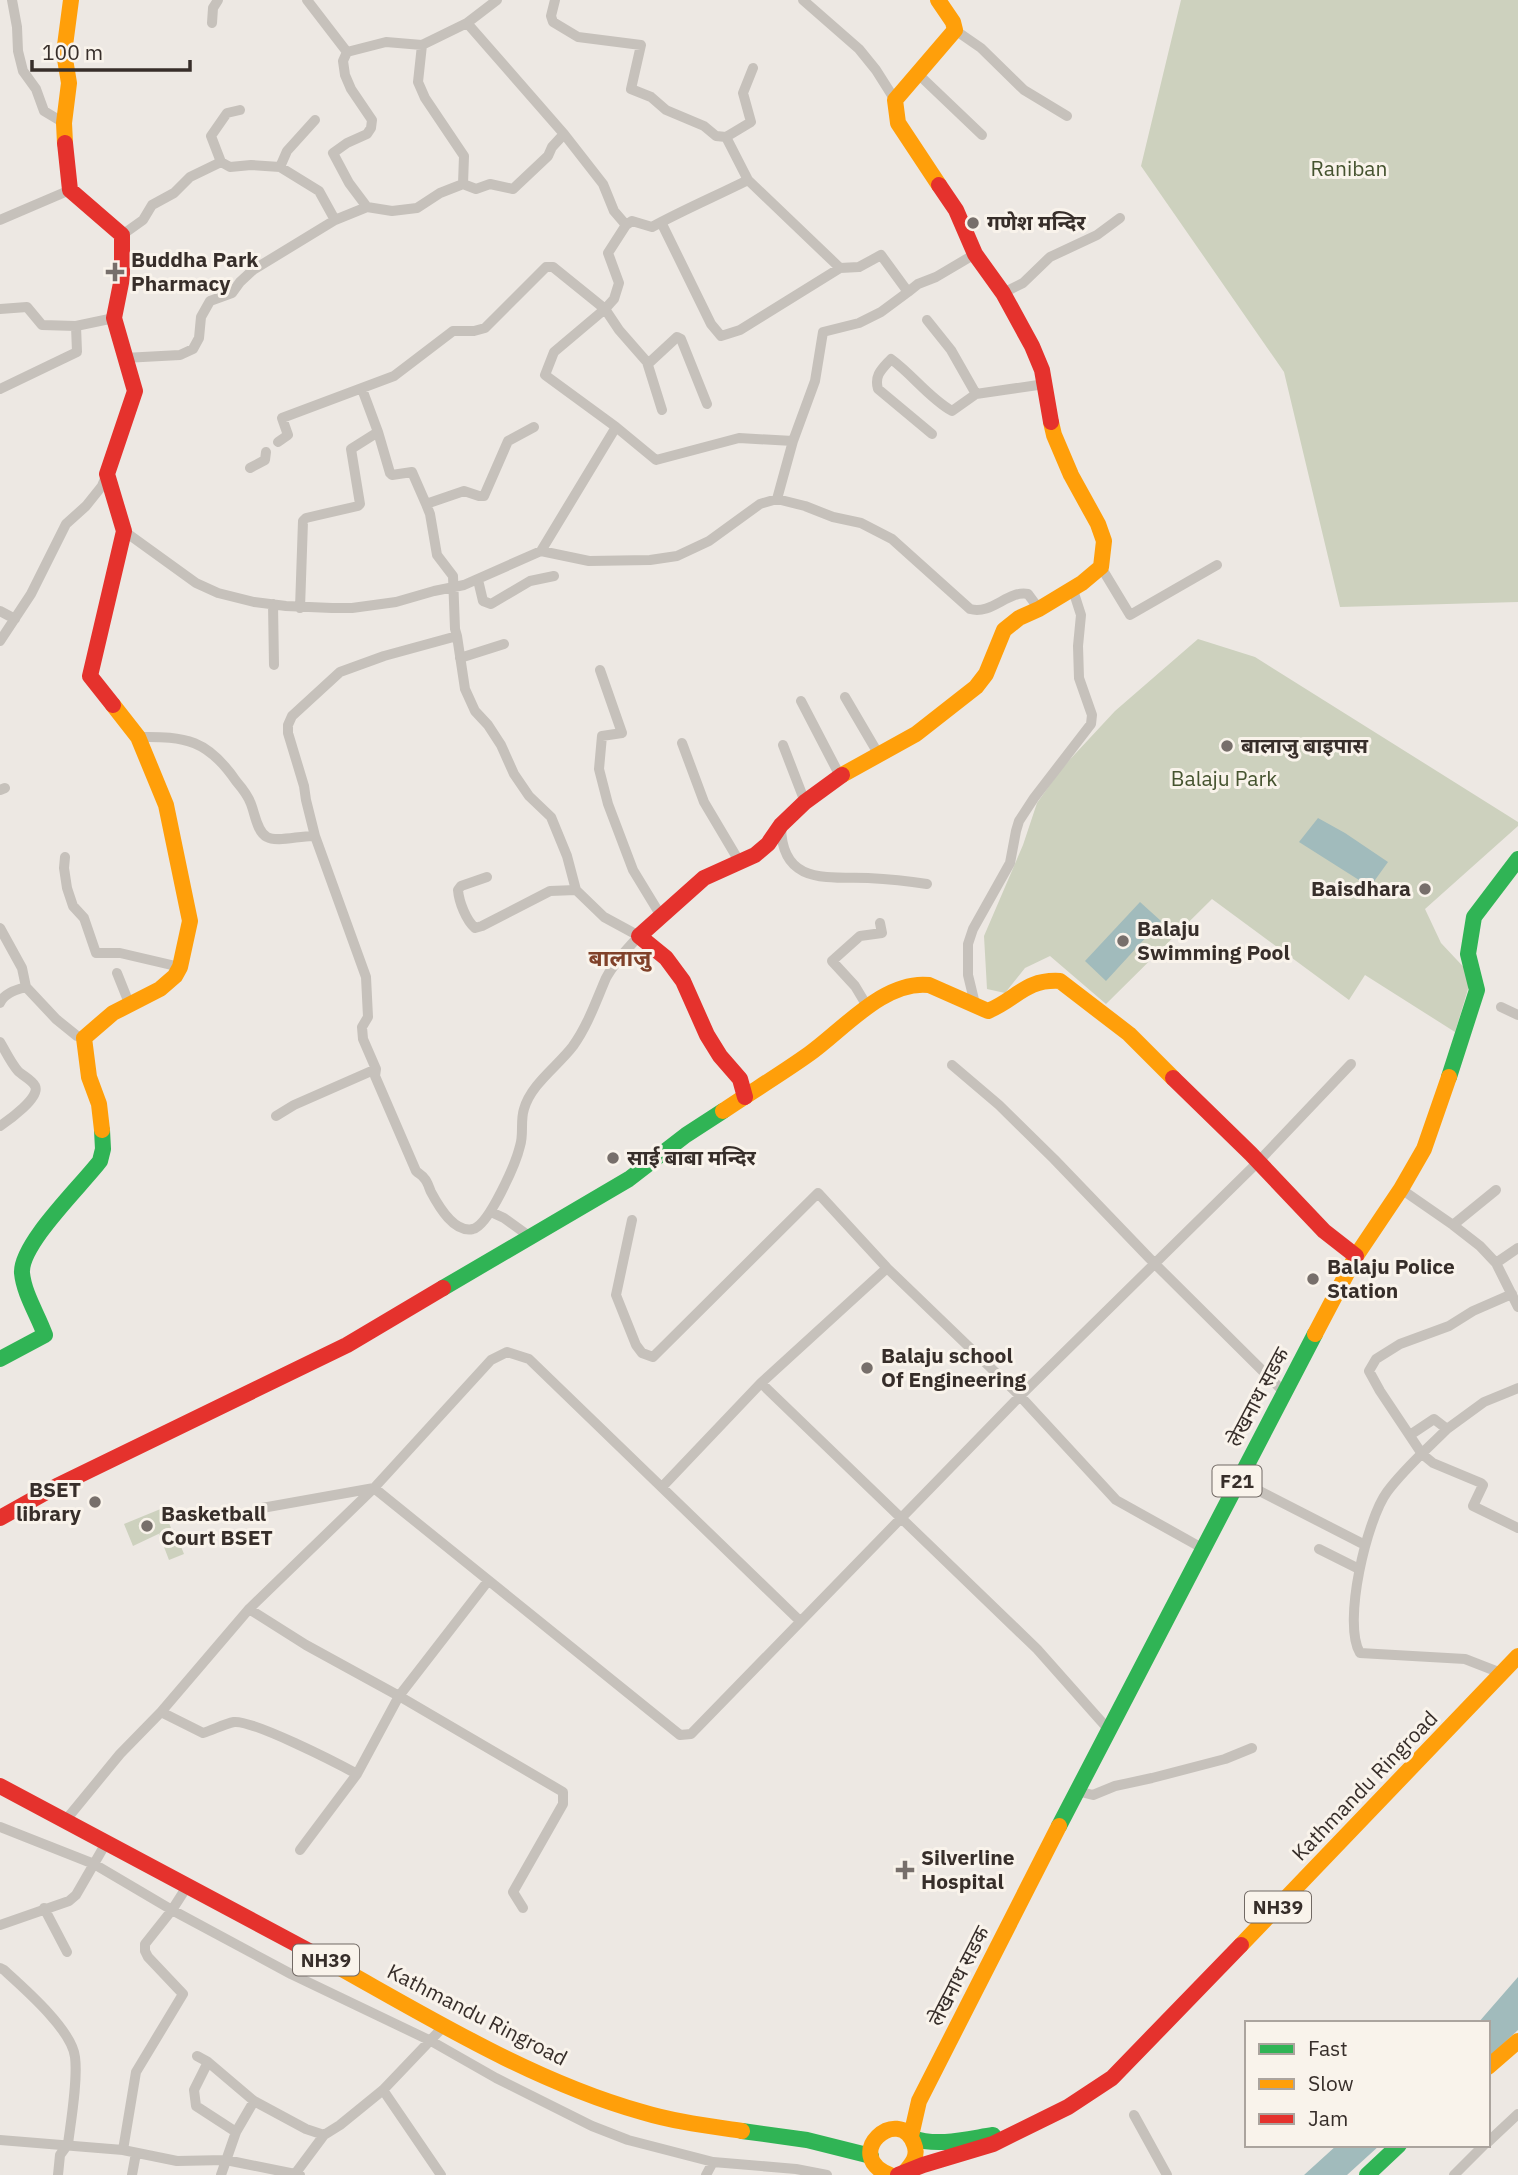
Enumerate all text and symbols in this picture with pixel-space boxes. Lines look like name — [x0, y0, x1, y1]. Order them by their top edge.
scale bar — [32, 28, 189, 72]
text: 100 m — [42, 38, 103, 66]
park label: Raniban — [1311, 154, 1387, 182]
place label: गणेश मन्दिर — [987, 208, 1086, 236]
marker: गणेश मन्दिर — [965, 215, 981, 231]
place label: Buddha Park Pharmacy — [131, 245, 259, 297]
marker: Buddha Park Pharmacy — [105, 262, 125, 282]
place label: बालाजु बाइपास — [1241, 731, 1369, 759]
marker: बालाजु बाइपास — [1219, 738, 1235, 754]
park label: Balaju Park — [1171, 764, 1277, 792]
place label: Baisdhara — [1311, 874, 1411, 902]
marker: Baisdhara — [1417, 881, 1433, 897]
place label: Balaju Swimming Pool — [1137, 914, 1290, 966]
marker: Balaju Swimming Pool — [1115, 933, 1131, 949]
district label: बालाजु — [589, 942, 652, 972]
place label: साई बाबा मन्दिर — [627, 1143, 756, 1171]
marker: साई बाबा मन्दिर — [605, 1150, 621, 1166]
place label: Balaju Police Station — [1327, 1252, 1455, 1304]
marker: Balaju Police Station — [1305, 1271, 1321, 1287]
place label: Balaju school Of Engineering — [881, 1341, 1027, 1393]
street label: लेखनाथ सडक — [1219, 1341, 1295, 1451]
marker: Balaju school Of Engineering — [859, 1360, 875, 1376]
road number: F21 — [1212, 1466, 1262, 1497]
place label: BSET library — [16, 1475, 82, 1527]
marker: BSET library — [87, 1494, 103, 1510]
place label: Basketball Court BSET — [161, 1499, 273, 1551]
marker: Basketball Court BSET — [139, 1518, 155, 1534]
street label: Kathmandu Ringroad — [1285, 1704, 1443, 1866]
place label: Silverline Hospital — [921, 1843, 1015, 1895]
marker: Silverline Hospital — [895, 1860, 915, 1880]
road number: NH39 — [1245, 1892, 1311, 1923]
street label: लेखनाथ सडक — [921, 1920, 996, 2030]
road number: NH39 — [293, 1944, 359, 1976]
street label: Kathmandu Ringroad — [383, 1957, 572, 2072]
legend — [1245, 2021, 1490, 2147]
text: Fast — [1308, 2034, 1348, 2062]
text: Slow — [1308, 2069, 1354, 2097]
text: Jam — [1308, 2104, 1348, 2132]

